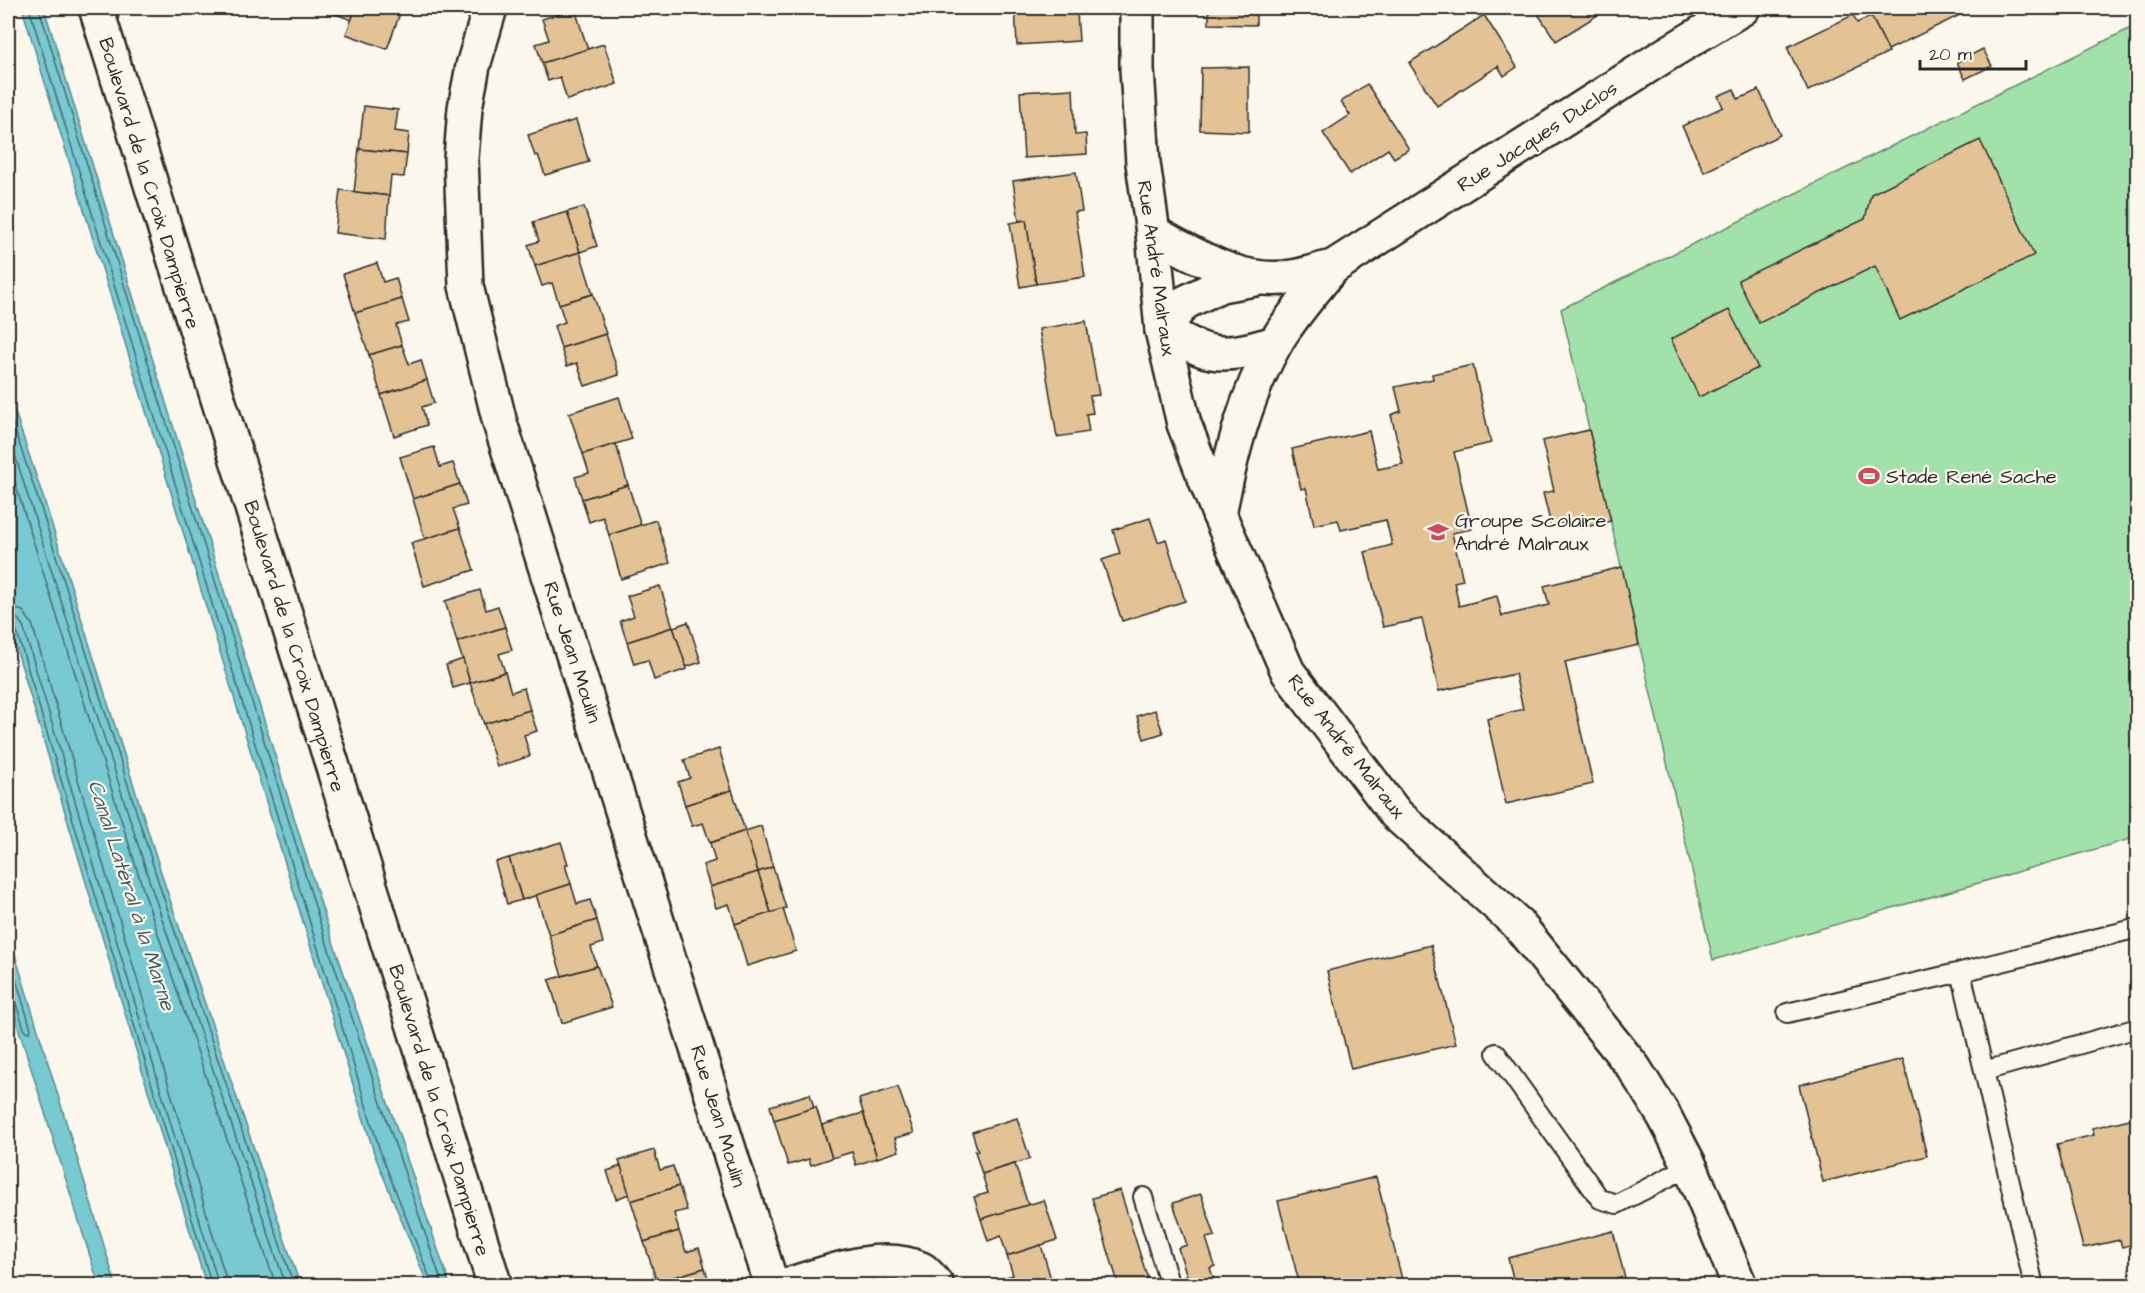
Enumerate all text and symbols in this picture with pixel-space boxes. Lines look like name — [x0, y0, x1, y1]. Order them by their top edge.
scale bar — [1920, 33, 2026, 71]
street label: Boulevard de la Croix Dampierre — [91, 34, 207, 333]
text: 20 m — [1929, 42, 1972, 67]
street label: Rue Jacques Duclos — [1452, 74, 1623, 199]
street label: Rue André Malraux — [1130, 179, 1182, 358]
place label: Stade René Sache — [1886, 463, 2057, 491]
sports icon: Stade René Sache — [1857, 464, 1881, 488]
street label: Boulevard de la Croix Dampierre — [236, 497, 352, 796]
place label: Groupe Scolaire André Malraux — [1455, 507, 1606, 558]
school or university icon: Groupe Scolaire André Malraux — [1426, 520, 1450, 544]
street label: Rue Jean Moulin — [536, 578, 608, 727]
street label: Rue André Malraux — [1281, 668, 1412, 825]
water label: Canal Latéral à la Marne — [81, 776, 183, 1016]
street label: Boulevard de la Croix Dampierre — [381, 961, 497, 1260]
street label: Rue Jean Moulin — [683, 1042, 753, 1191]

